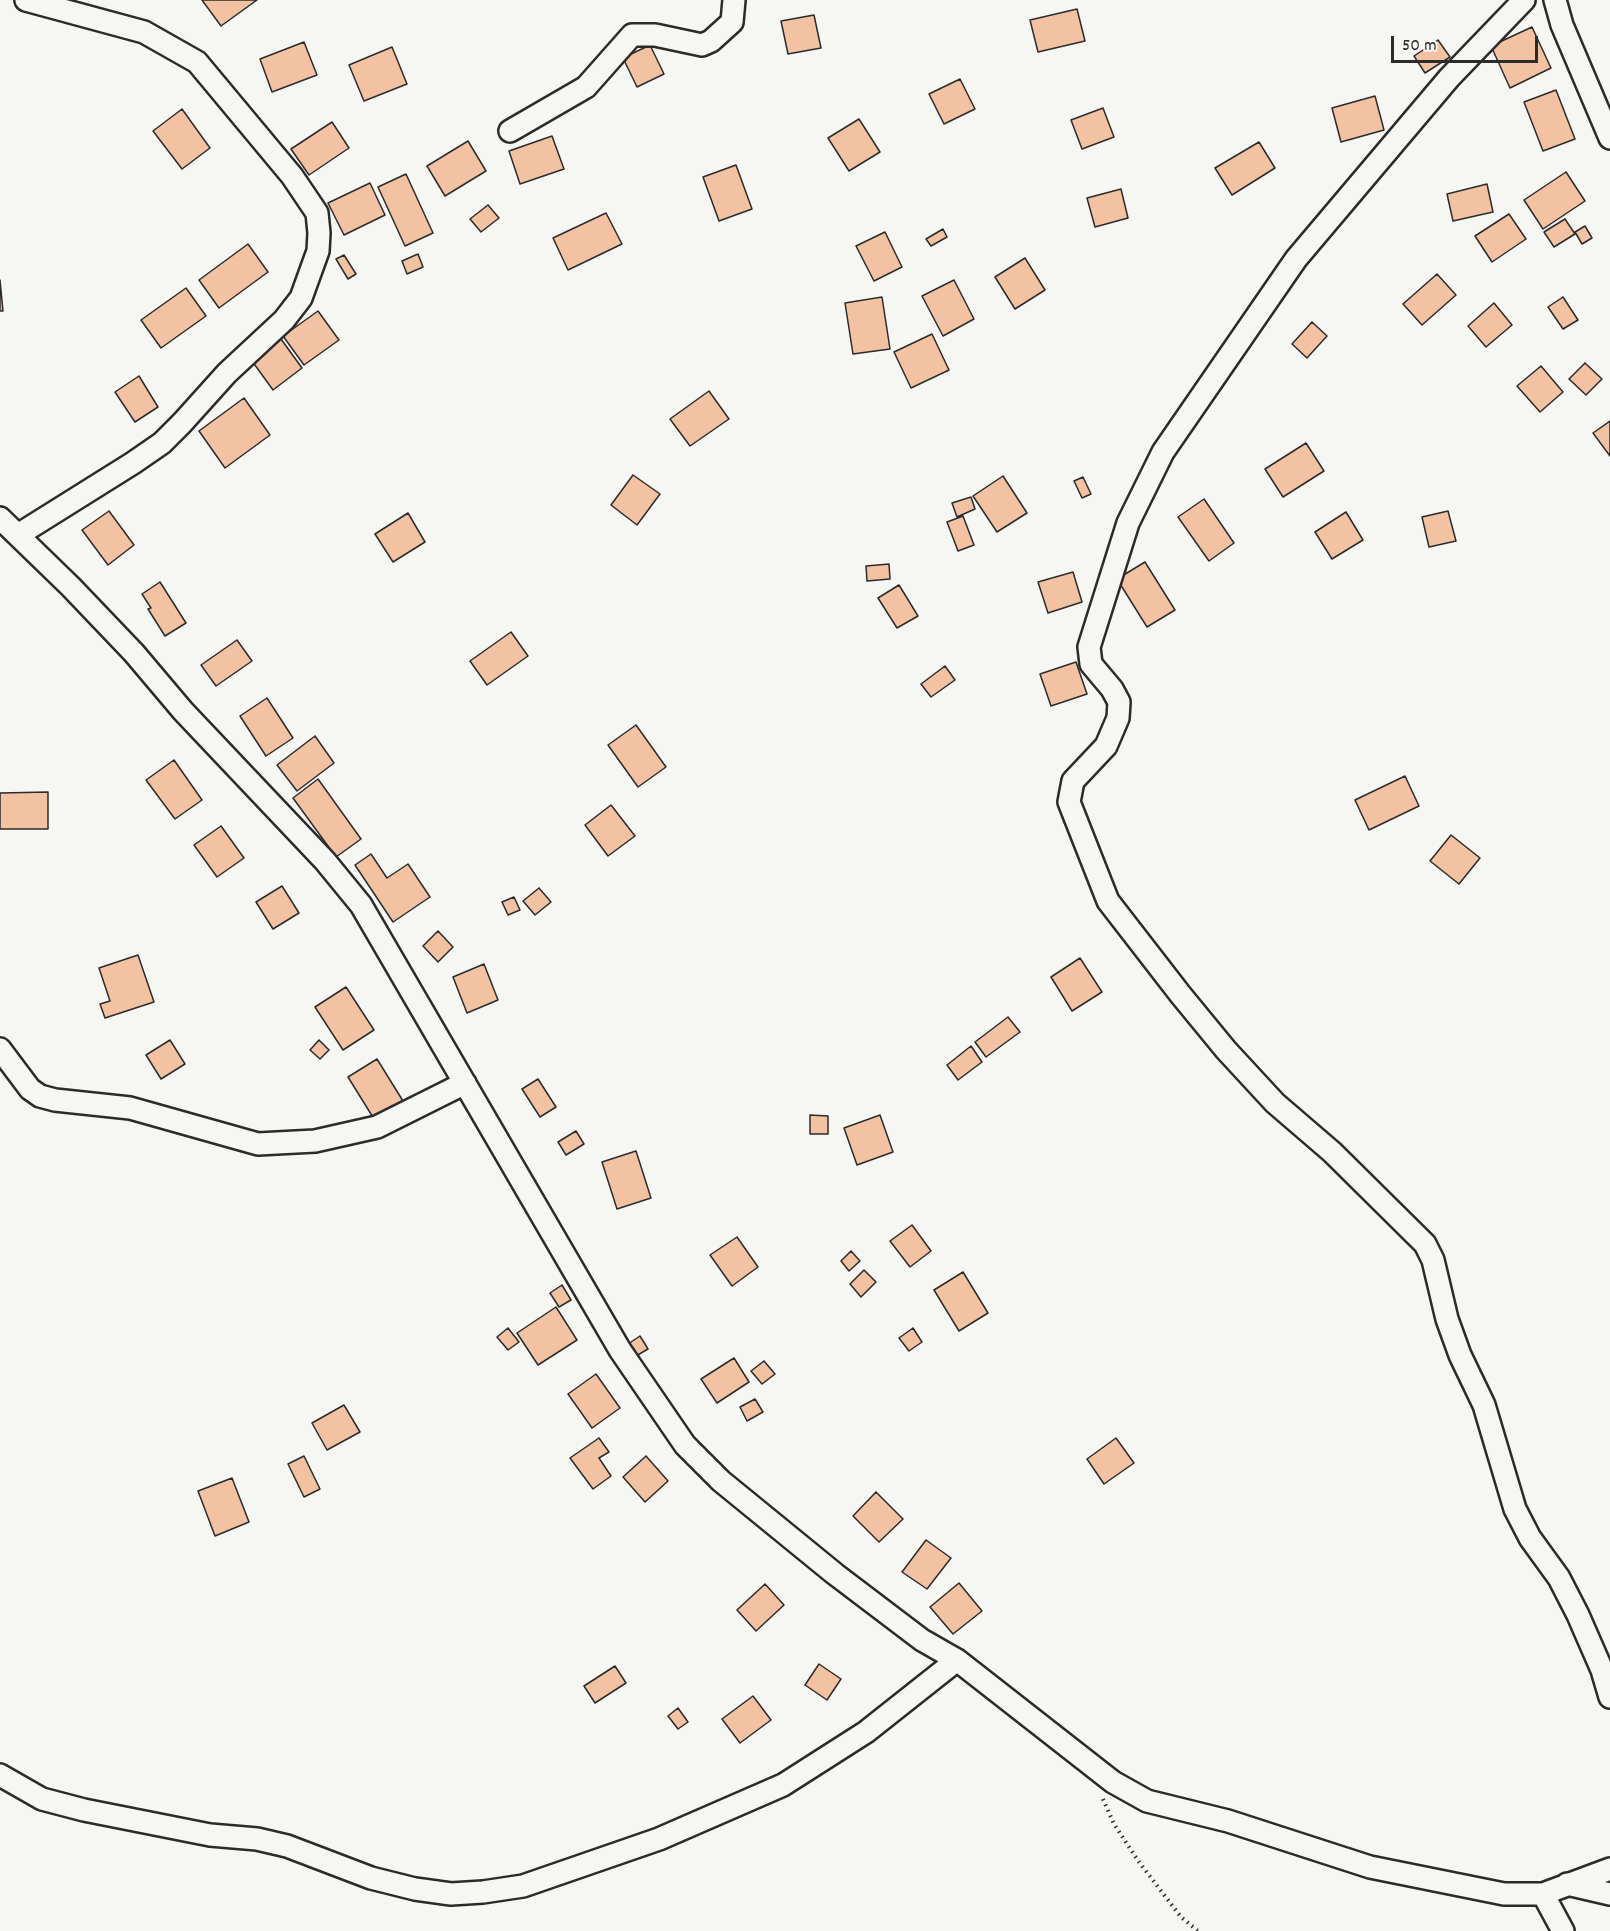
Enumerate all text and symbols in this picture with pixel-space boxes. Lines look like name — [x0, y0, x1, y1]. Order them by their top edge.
scale bar — [1394, 24, 1541, 62]
text: 50 m — [1402, 34, 1437, 59]

